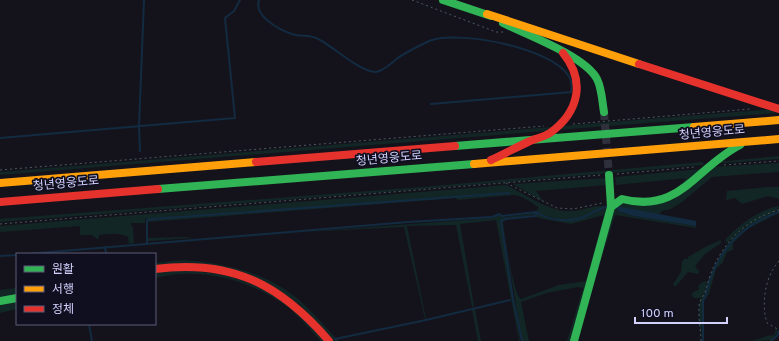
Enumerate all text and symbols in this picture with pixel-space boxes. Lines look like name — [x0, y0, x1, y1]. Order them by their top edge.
street label: 청년영웅도로 — [678, 122, 746, 144]
street label: 청년영웅도로 — [355, 148, 423, 170]
street label: 청년영웅도로 — [32, 173, 100, 195]
legend — [16, 253, 156, 325]
text: 원활 — [52, 262, 74, 278]
text: 서행 — [52, 282, 74, 298]
scale bar — [635, 299, 727, 325]
text: 정체 — [52, 302, 74, 318]
text: 100 m — [641, 306, 674, 322]

